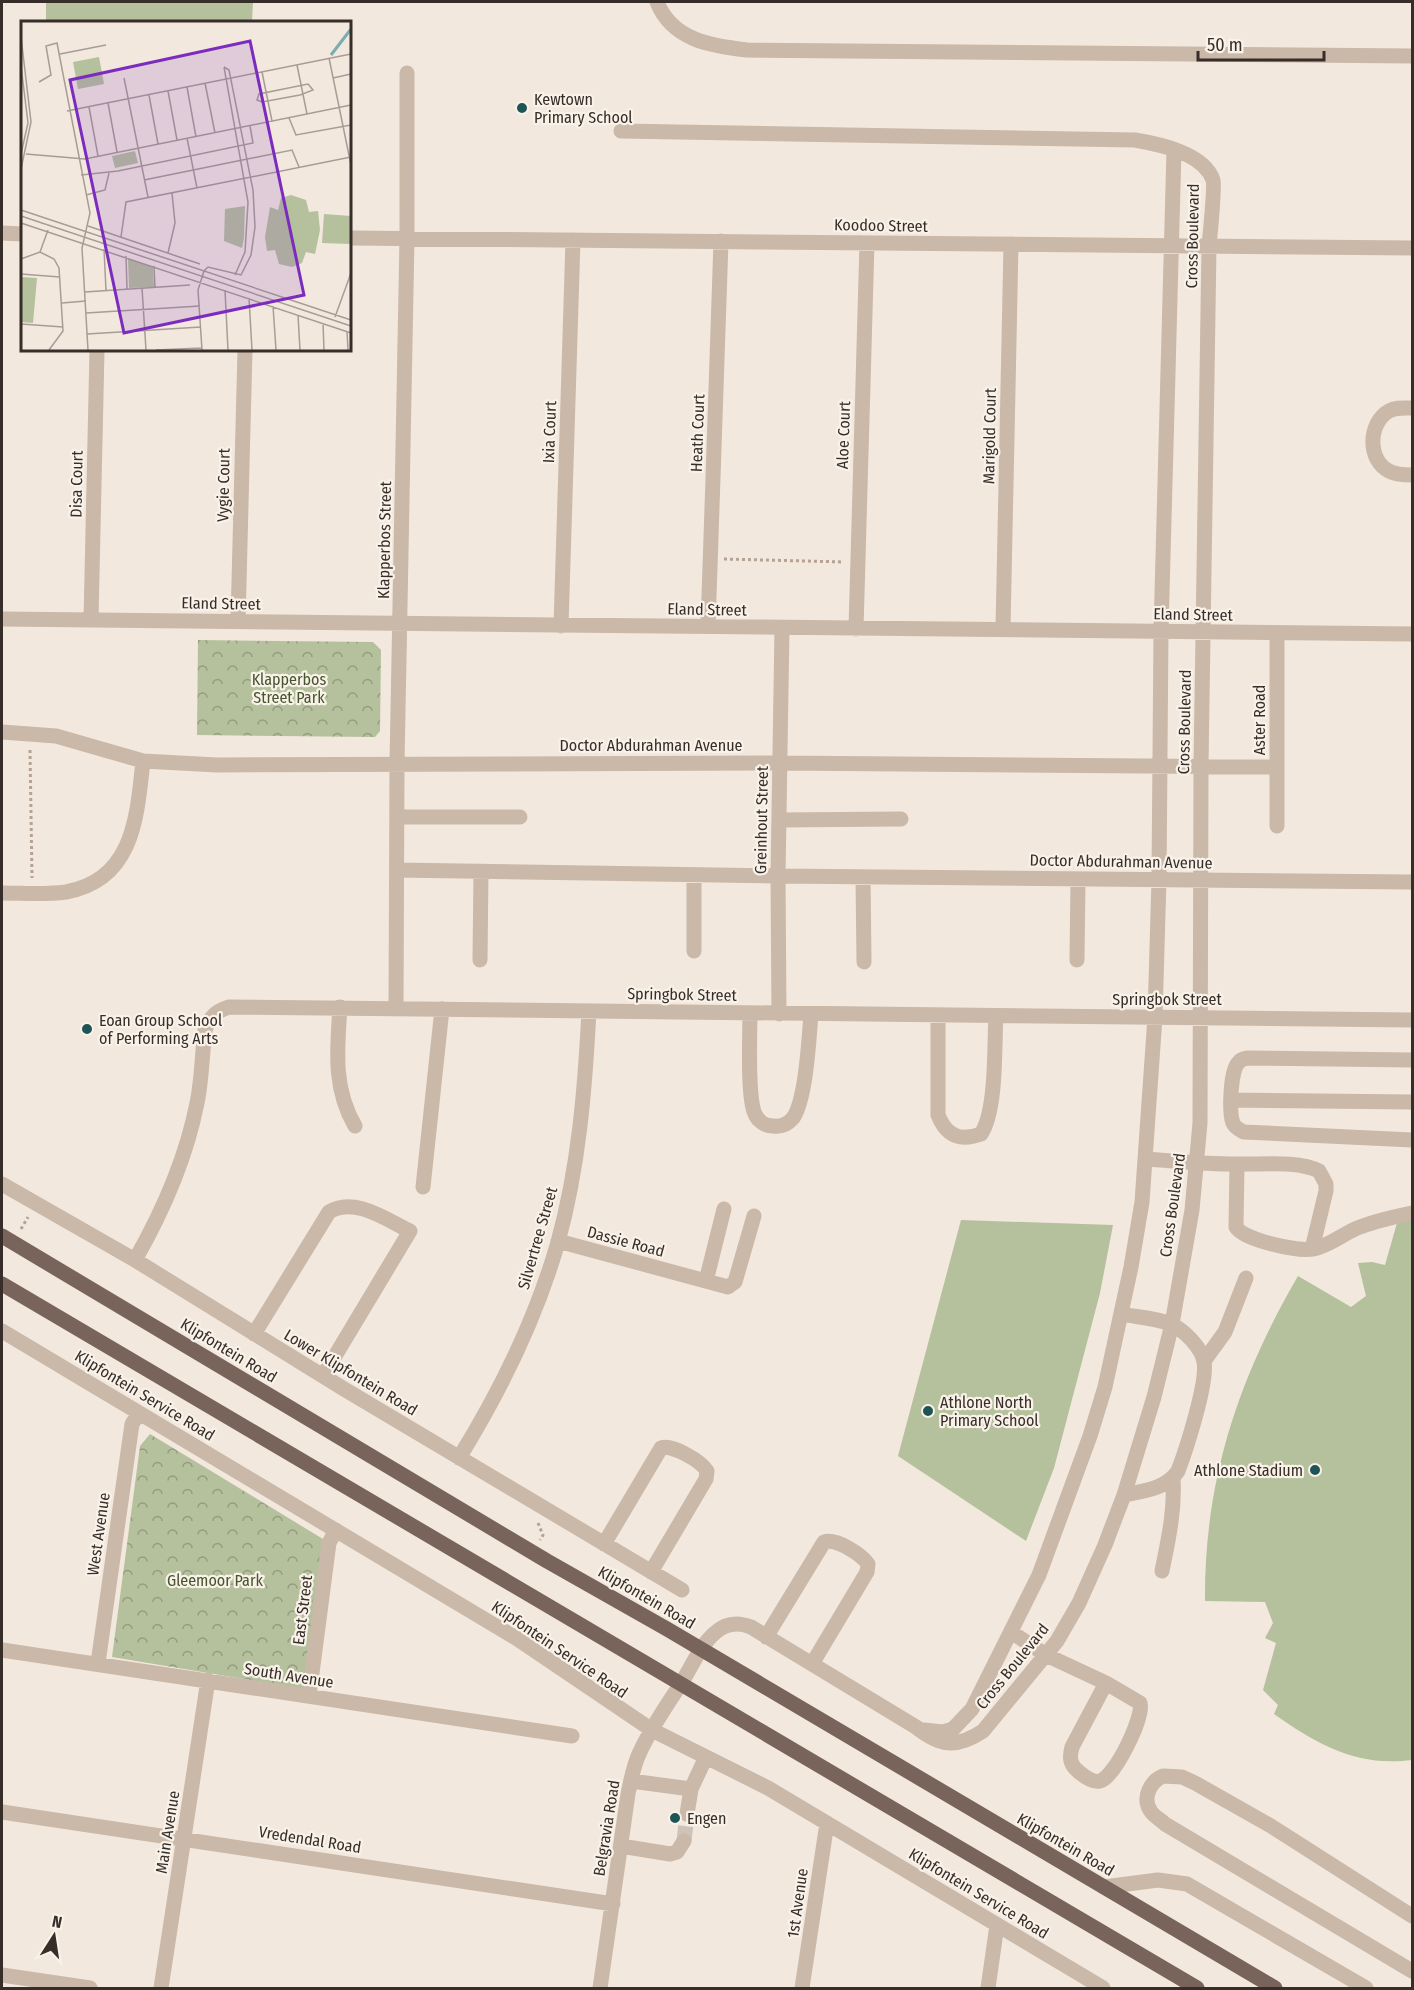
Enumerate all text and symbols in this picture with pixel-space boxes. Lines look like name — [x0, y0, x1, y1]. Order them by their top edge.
inset map — [21, 21, 351, 351]
scale bar — [1198, 24, 1324, 62]
text: 50 m — [1207, 34, 1243, 56]
place label: Kewtown Primary School — [534, 90, 633, 127]
marker: Kewtown Primary School — [515, 101, 529, 115]
street label: Cross Boulevard — [1182, 184, 1203, 289]
street label: Koodoo Street — [834, 215, 929, 236]
street label: Marigold Court — [979, 387, 1000, 484]
street label: Heath Court — [687, 393, 708, 472]
street label: Ixia Court — [539, 400, 560, 463]
street label: Aloe Court — [833, 400, 854, 469]
street label: Vygie Court — [213, 447, 234, 522]
street label: Disa Court — [66, 450, 87, 518]
street label: Klapperbos Street — [374, 480, 395, 599]
street label: Eland Street — [181, 593, 262, 614]
street label: Eland Street — [667, 599, 748, 620]
street label: Eland Street — [1153, 604, 1234, 625]
park label: Klapperbos Street Park — [252, 670, 327, 707]
street label: Cross Boulevard — [1174, 670, 1195, 775]
street label: Aster Road — [1250, 685, 1269, 755]
street label: Doctor Abdurahman Avenue — [560, 736, 743, 755]
street label: Greinhout Street — [751, 765, 772, 874]
street label: Doctor Abdurahman Avenue — [1029, 850, 1213, 873]
street label: Springbok Street — [627, 984, 738, 1005]
street label: Springbok Street — [1112, 990, 1223, 1009]
place label: Eoan Group School of Performing Arts — [99, 1011, 222, 1048]
marker: Eoan Group School of Performing Arts — [80, 1022, 94, 1036]
street label: Cross Boulevard — [1156, 1152, 1189, 1258]
street label: Silvertree Street — [514, 1184, 561, 1292]
street label: Dassie Road — [585, 1222, 667, 1261]
street label: Klipfontein Road — [177, 1314, 280, 1387]
street label: Lower Klipfontein Road — [281, 1325, 421, 1420]
street label: Klipfontein Service Road — [71, 1346, 218, 1445]
place label: Athlone North Primary School — [940, 1393, 1039, 1430]
marker: Athlone North Primary School — [921, 1404, 935, 1418]
place label: Athlone Stadium — [1194, 1461, 1303, 1480]
marker: Athlone Stadium — [1308, 1463, 1322, 1477]
street label: West Avenue — [83, 1491, 114, 1577]
street label: Klipfontein Road — [595, 1562, 699, 1633]
park label: Gleemoor Park — [167, 1571, 264, 1590]
street label: East Street — [289, 1573, 316, 1646]
street label: Klipfontein Service Road — [488, 1597, 631, 1702]
street label: Cross Boulevard — [972, 1620, 1053, 1713]
street label: South Avenue — [243, 1659, 335, 1692]
street label: Belgravia Road — [590, 1779, 623, 1877]
street label: Main Avenue — [152, 1789, 183, 1875]
place label: Engen — [687, 1809, 726, 1828]
street label: Klipfontein Road — [1014, 1809, 1118, 1880]
marker: Engen — [668, 1811, 682, 1825]
street label: Vredendal Road — [257, 1822, 362, 1857]
street label: Klipfontein Service Road — [905, 1844, 1052, 1943]
street label: 1st Avenue — [783, 1867, 812, 1939]
north arrow — [24, 1906, 84, 1966]
text: N — [50, 1912, 64, 1932]

